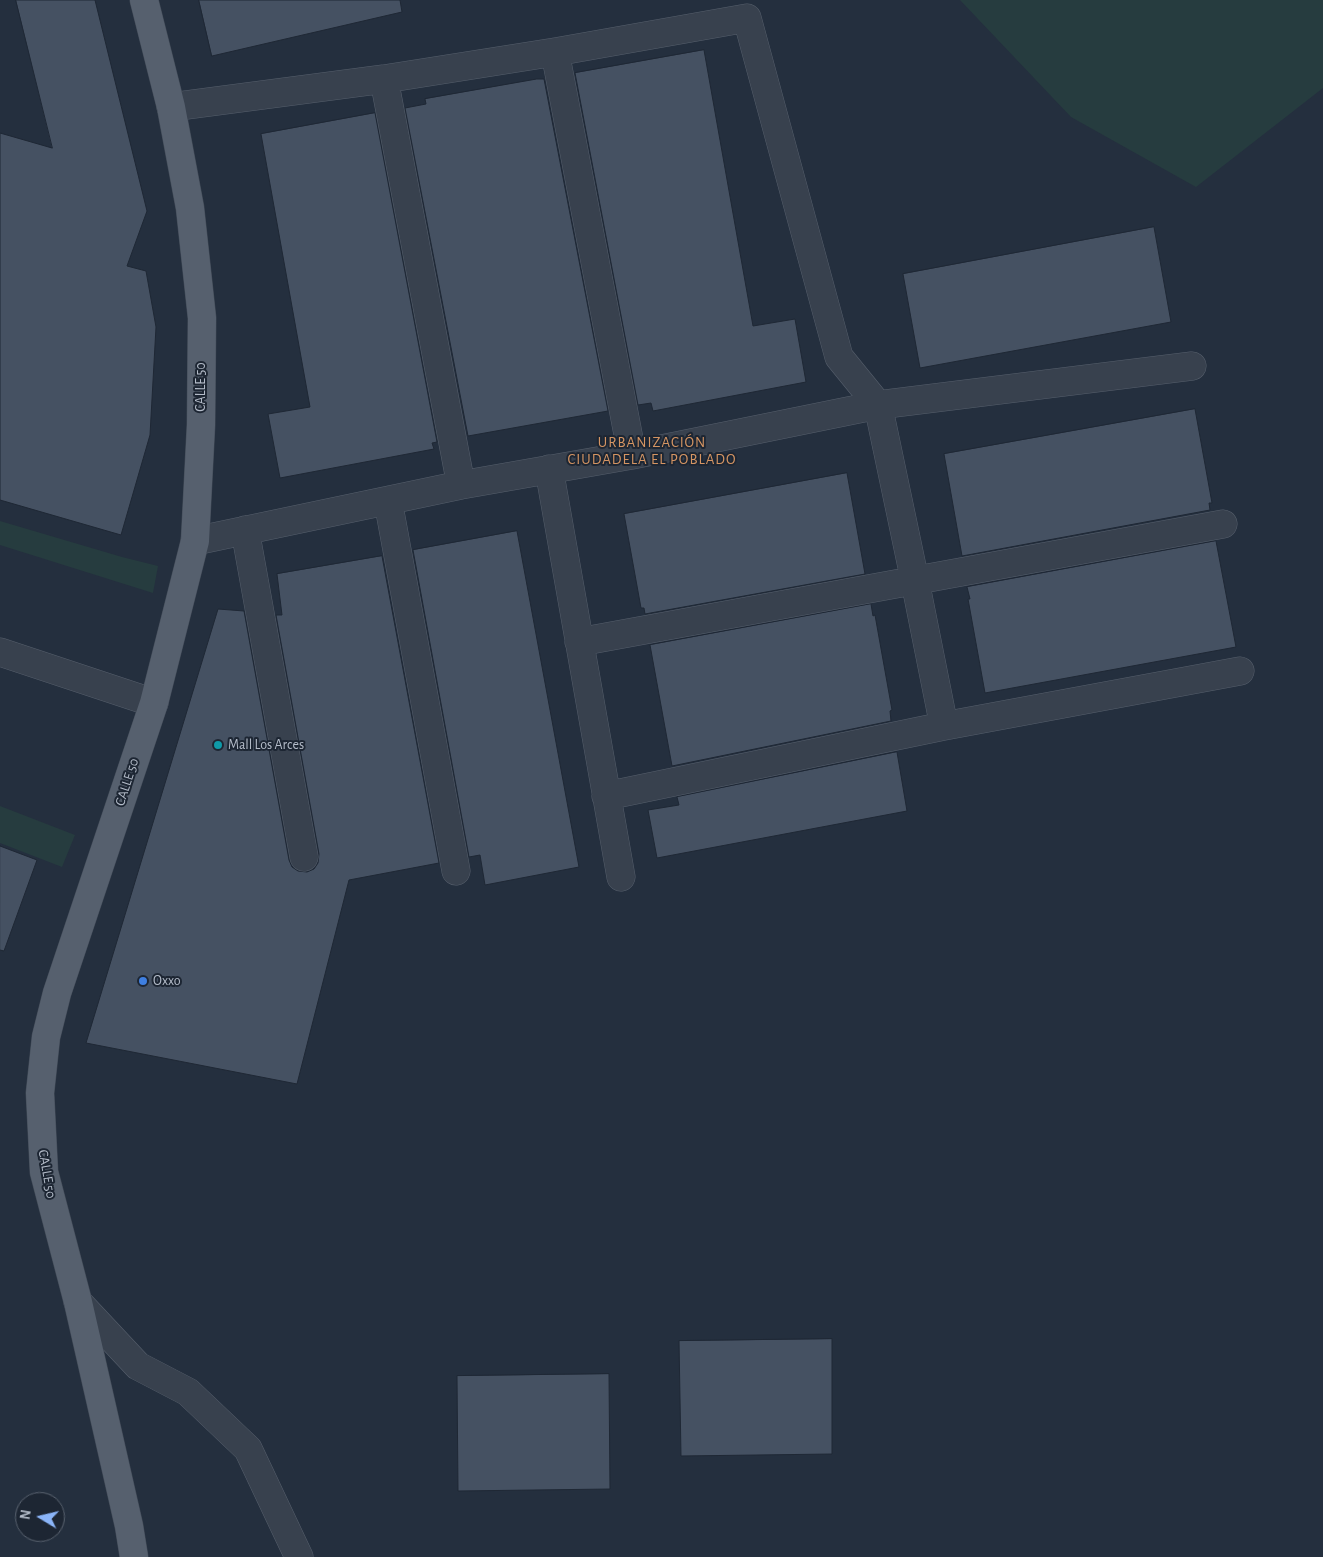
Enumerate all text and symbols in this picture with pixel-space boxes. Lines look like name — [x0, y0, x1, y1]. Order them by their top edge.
street label: CALLE 50 — [193, 362, 209, 412]
district label: URBANIZACIÓN CIUDADELA EL POBLADO — [565, 433, 739, 468]
place label: Mall Los Arces — [228, 737, 304, 753]
marker: Mall Los Arces — [212, 739, 224, 751]
street label: CALLE 50 — [111, 756, 143, 808]
place label: Oxxo — [153, 973, 181, 989]
marker: Oxxo — [137, 975, 149, 987]
street label: CALLE 50 — [34, 1148, 60, 1200]
north arrow — [15, 1492, 65, 1542]
text: N — [18, 1509, 34, 1521]

